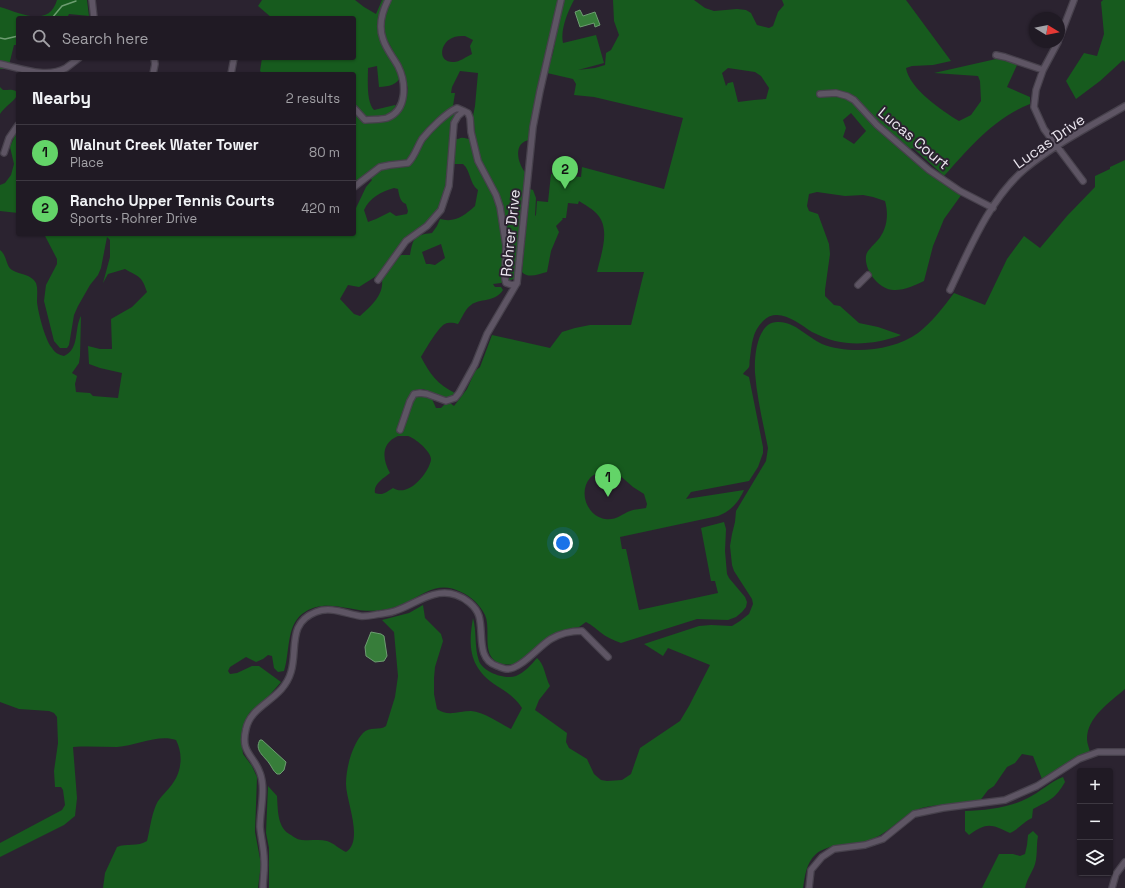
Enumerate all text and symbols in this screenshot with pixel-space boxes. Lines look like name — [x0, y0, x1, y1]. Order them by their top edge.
north arrow — [1029, 12, 1065, 48]
search box — [16, 16, 356, 60]
icon: search — [30, 27, 52, 49]
text: Search here — [62, 29, 148, 48]
text: Nearby — [32, 87, 91, 109]
text: 2 results — [286, 90, 340, 107]
street label: Lucas Court — [874, 103, 954, 173]
street label: Lucas Drive — [1010, 109, 1088, 172]
text: Walnut Creek Water Tower — [70, 135, 259, 154]
text: 1 — [42, 144, 48, 161]
text: 80 m — [309, 144, 340, 161]
text: Place — [70, 154, 104, 171]
pin: 2 — [552, 156, 578, 189]
street label: Rohrer Drive — [496, 188, 524, 278]
text: Rancho Upper Tennis Courts — [70, 191, 275, 210]
text: 2 — [41, 200, 49, 217]
text: 420 m — [301, 200, 340, 217]
text: Sports · Rohrer Drive — [70, 210, 197, 227]
pin: 1 — [595, 464, 621, 497]
your location — [553, 533, 573, 553]
map controls — [1077, 768, 1113, 876]
button: + — [1077, 768, 1113, 804]
button: − — [1077, 804, 1113, 840]
button: layers — [1077, 840, 1113, 876]

